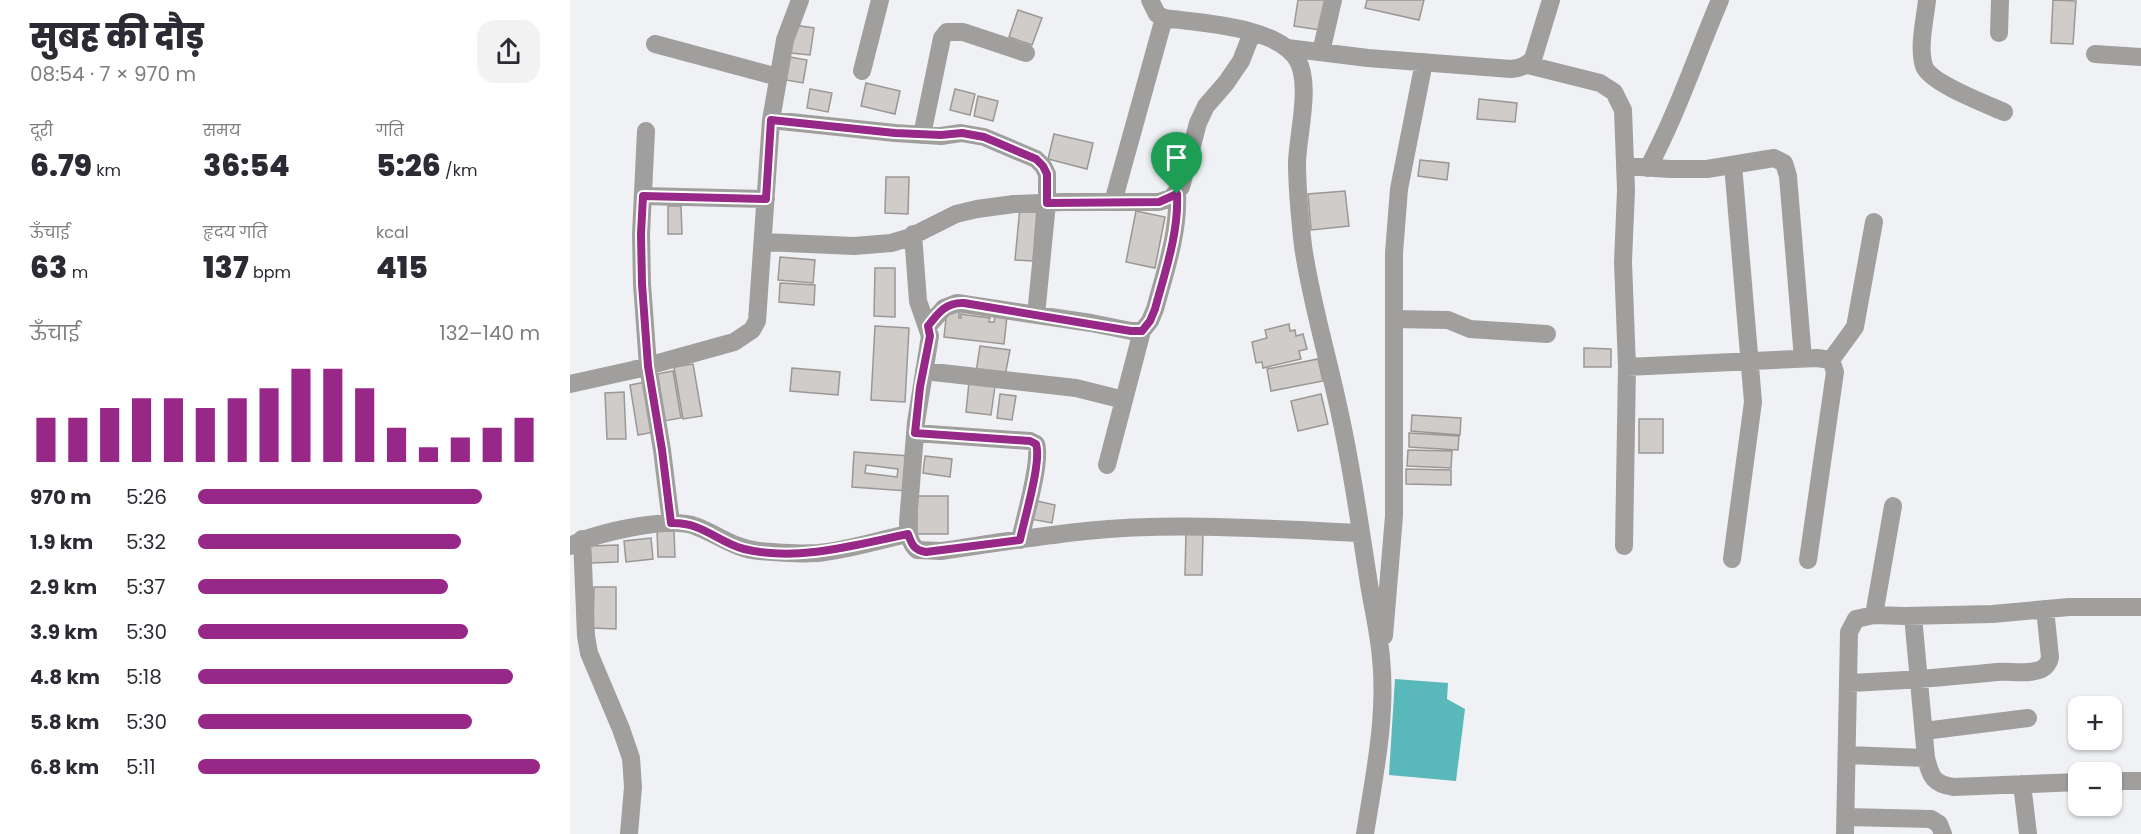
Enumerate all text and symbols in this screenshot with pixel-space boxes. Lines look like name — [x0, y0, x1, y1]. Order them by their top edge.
text: सुबह की दौड़ — [30, 13, 204, 60]
button: share — [477, 20, 540, 83]
text: 08:54 · 7 × 970 m — [30, 60, 196, 88]
text: दूरी — [30, 119, 53, 142]
text: समय — [203, 119, 240, 142]
text: गति — [376, 119, 404, 142]
pin — [1151, 132, 1202, 194]
icon: arrive — [1160, 141, 1193, 174]
text: 6.79 — [30, 144, 92, 187]
text: 36:54 — [203, 144, 290, 187]
text: 5:26 — [376, 144, 441, 187]
text: km — [92, 159, 121, 182]
text: /km — [441, 159, 477, 182]
text: ऊँचाई — [30, 221, 70, 244]
text: हृदय गति — [203, 221, 267, 244]
text: kcal — [376, 221, 409, 244]
text: 63 — [30, 246, 67, 289]
text: 137 — [203, 246, 249, 289]
text: 415 — [376, 246, 428, 289]
text: m — [67, 261, 88, 284]
text: bpm — [249, 261, 291, 284]
text: ऊँचाई — [30, 319, 79, 347]
text: 132–140 m — [439, 319, 540, 347]
text: 970 m — [30, 483, 91, 511]
text: 5:26 — [126, 483, 167, 511]
text: 1.9 km — [30, 528, 93, 556]
text: 5:32 — [126, 528, 166, 556]
text: 2.9 km — [30, 573, 97, 601]
text: 5:37 — [126, 573, 166, 601]
text: 3.9 km — [30, 618, 98, 646]
text: 5:30 — [126, 618, 167, 646]
text: 4.8 km — [30, 663, 100, 691]
text: 5:18 — [126, 663, 162, 691]
map controls — [2068, 696, 2122, 816]
button: + — [2068, 696, 2122, 750]
text: 5.8 km — [30, 708, 99, 736]
text: 5:30 — [126, 708, 167, 736]
text: 6.8 km — [30, 753, 99, 781]
text: 5:11 — [126, 753, 156, 781]
button: − — [2068, 762, 2122, 816]

